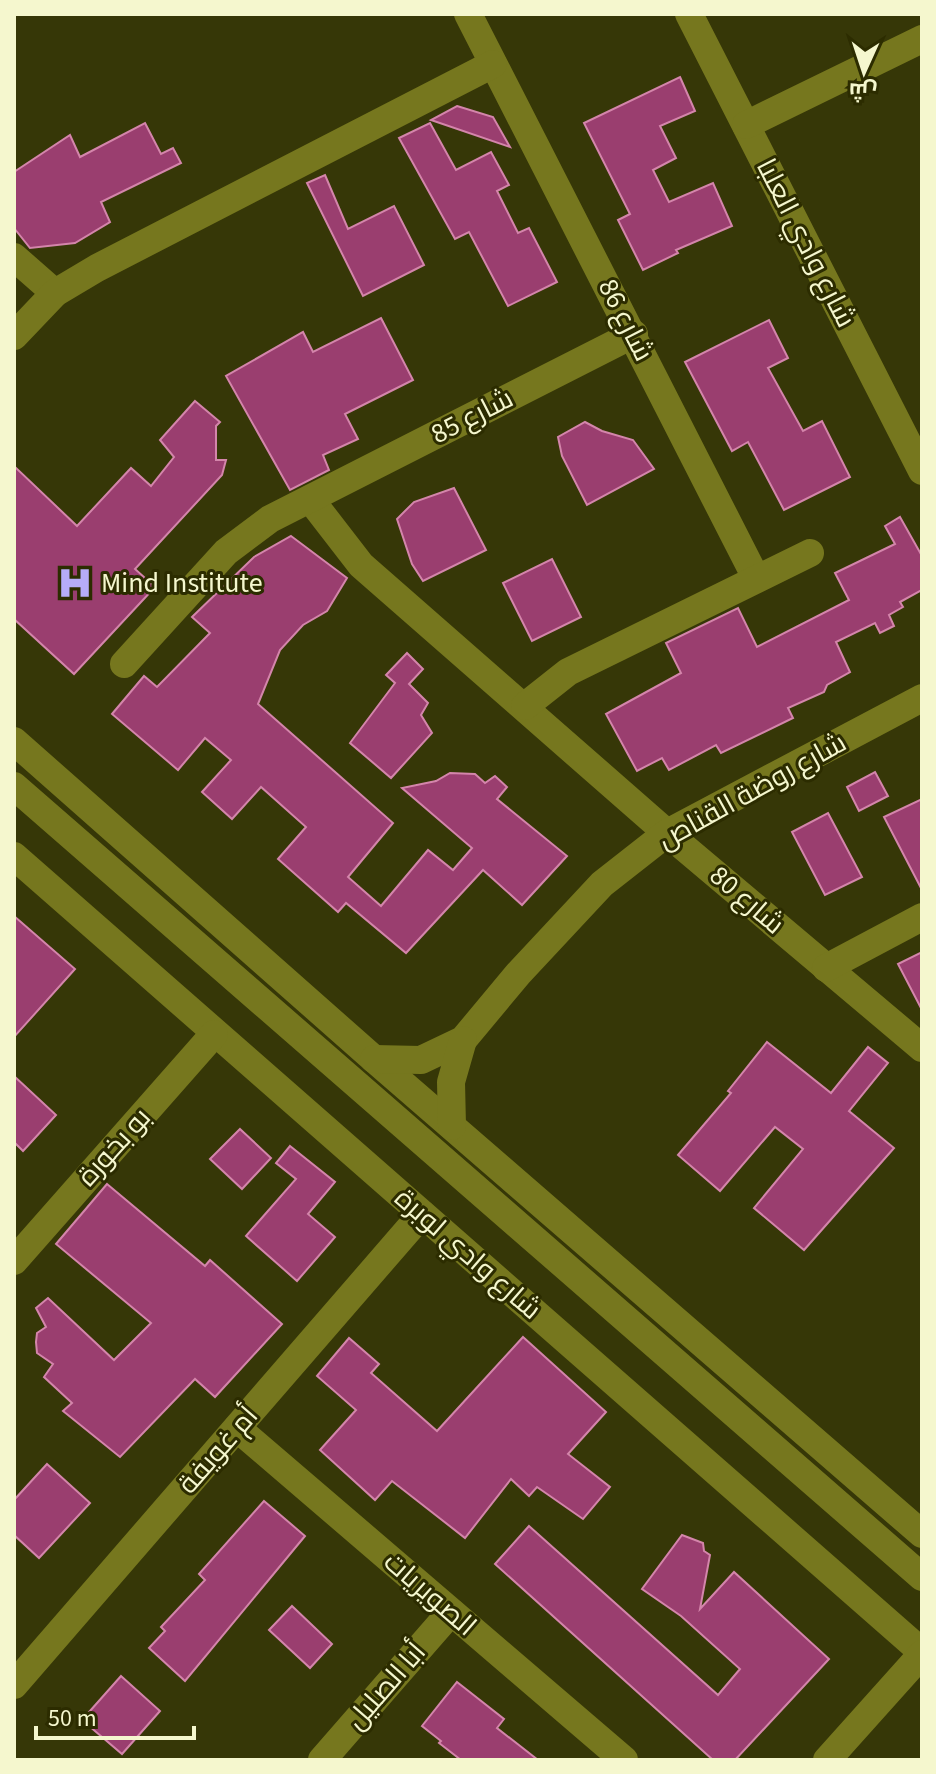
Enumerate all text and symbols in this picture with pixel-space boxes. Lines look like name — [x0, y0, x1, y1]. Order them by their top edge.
north arrow — [824, 32, 904, 112]
text: ش — [848, 74, 878, 108]
street label: شارع وادي العلبا — [745, 152, 866, 335]
street label: شارع 86 — [588, 272, 664, 368]
street label: شارع 85 — [424, 378, 520, 454]
place label: Mind Institute — [101, 563, 263, 603]
hospital icon: Mind Institute — [56, 564, 94, 602]
street label: شارع روضة القناص — [650, 723, 854, 859]
street label: شارع 80 — [701, 856, 793, 944]
street label: بو بخورة — [68, 1099, 160, 1195]
street label: شارع وادي لوبرة — [385, 1179, 550, 1330]
street label: أم غويفة — [168, 1397, 268, 1503]
street label: الصويريات — [375, 1542, 485, 1646]
street label: أبا الصليل — [337, 1633, 435, 1739]
scale bar — [36, 1690, 194, 1740]
text: 50 m — [48, 1701, 97, 1736]

